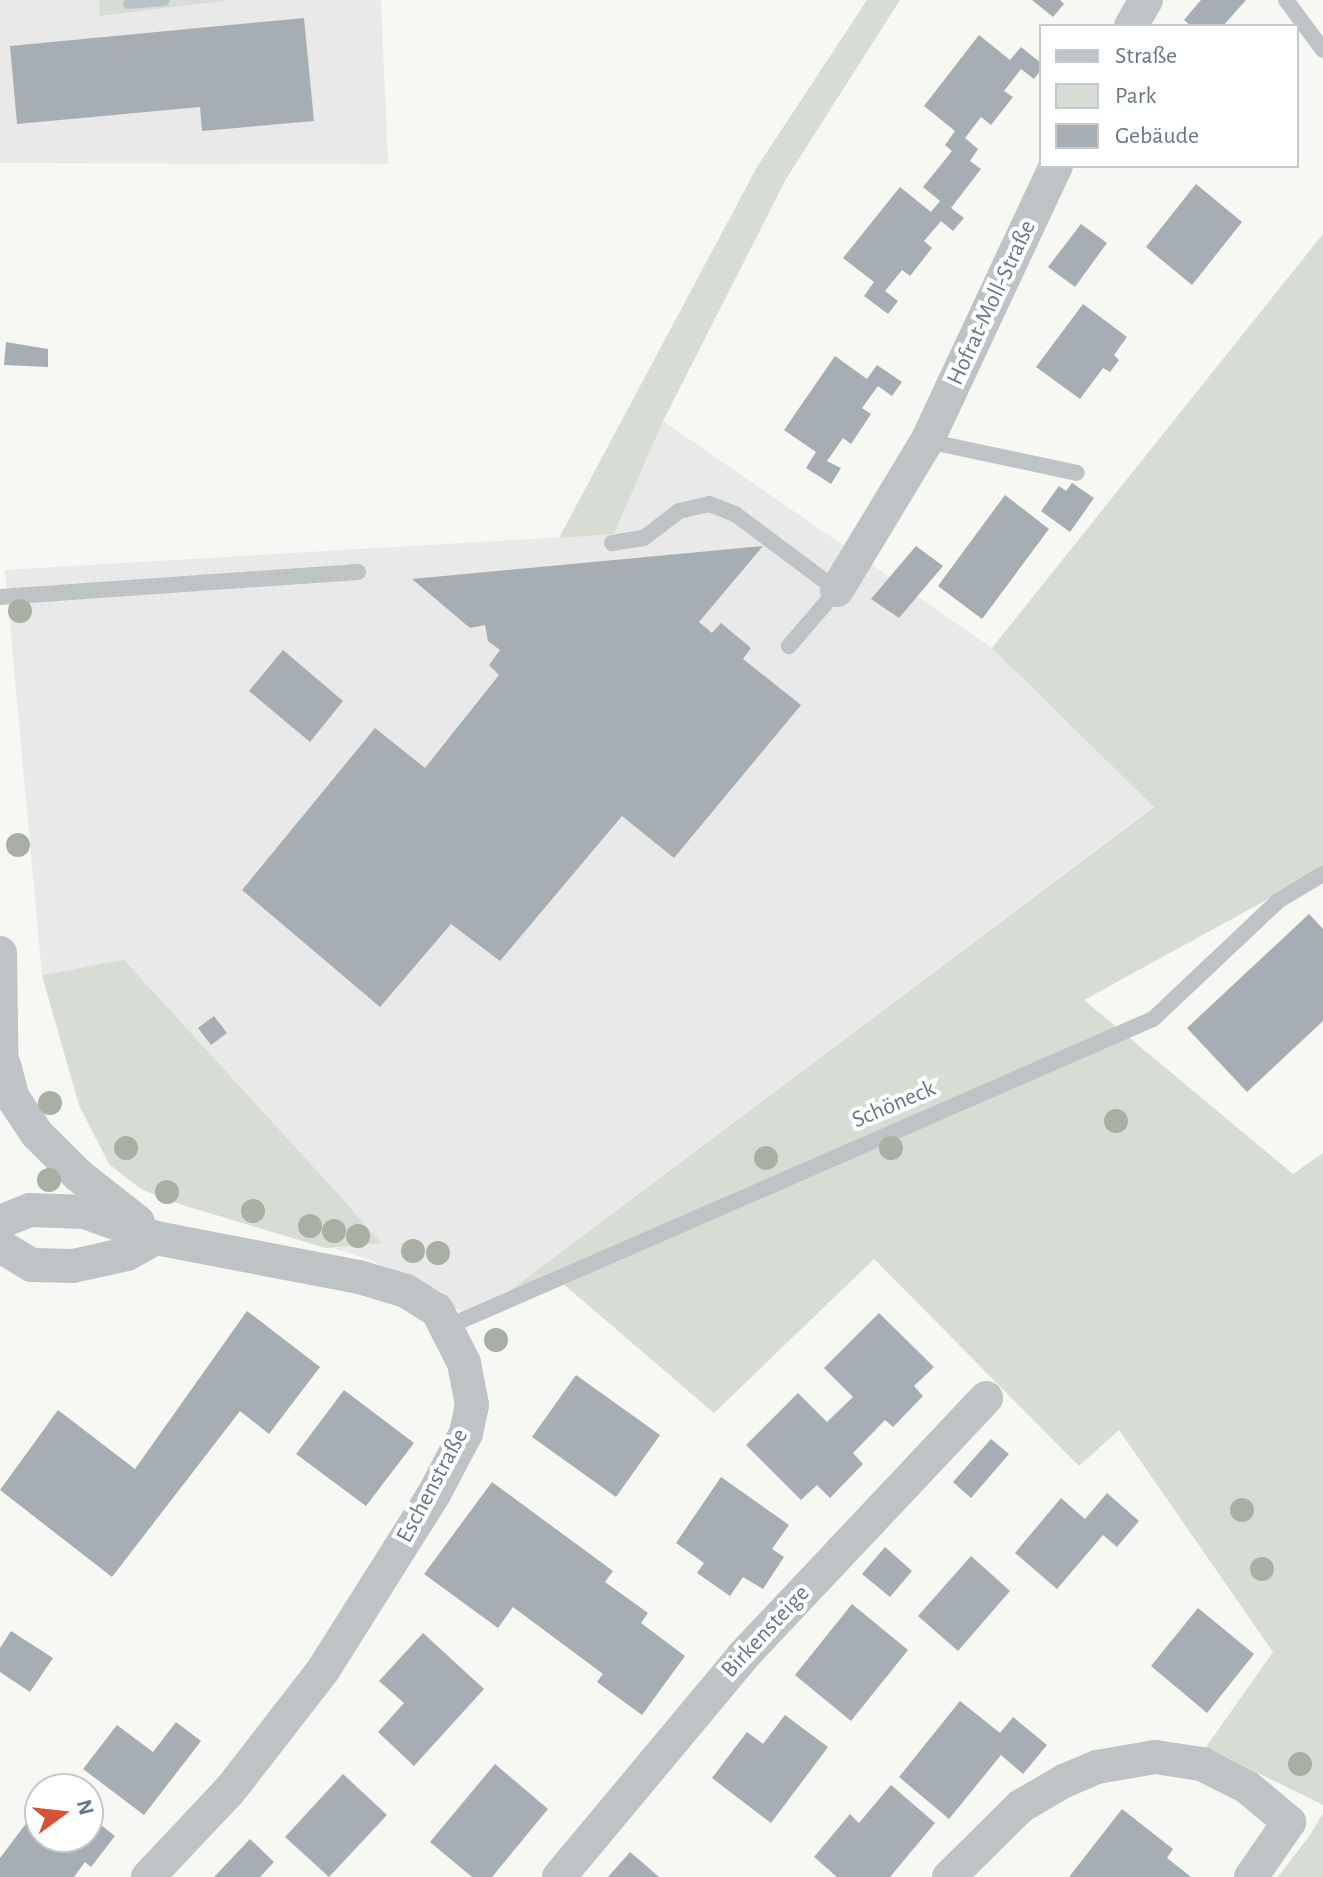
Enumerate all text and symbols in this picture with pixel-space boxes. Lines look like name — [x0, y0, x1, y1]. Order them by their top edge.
legend — [1039, 24, 1299, 168]
text: Straße — [1115, 44, 1177, 68]
text: Park — [1115, 84, 1156, 108]
text: Gebäude — [1115, 124, 1199, 148]
street label: Hofrat-Moll-Straße — [941, 216, 1043, 390]
street label: Schöneck — [848, 1075, 940, 1135]
street label: Eschenstraße — [391, 1424, 475, 1548]
street label: Birkensteige — [716, 1580, 816, 1684]
north arrow — [24, 1773, 104, 1853]
text: N — [73, 1797, 98, 1818]

